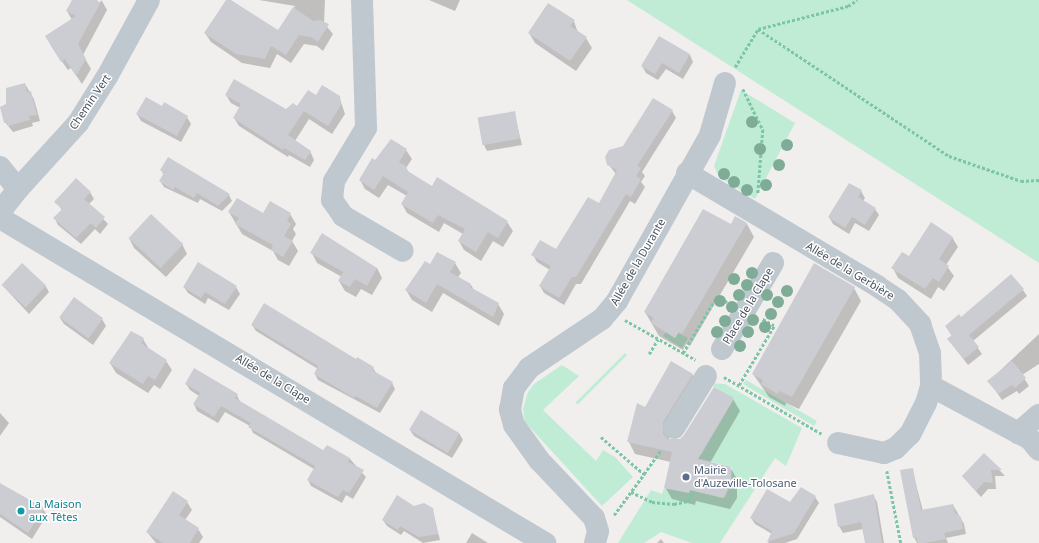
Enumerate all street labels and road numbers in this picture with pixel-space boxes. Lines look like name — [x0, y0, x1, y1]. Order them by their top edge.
street label: Chemin Vert — [67, 72, 113, 132]
street label: Allée de la Durante — [608, 216, 668, 308]
street label: Allée de la Gerbière — [803, 239, 897, 303]
street label: Place de la Clape — [720, 265, 776, 347]
street label: Allée de la Clape — [233, 352, 313, 406]

